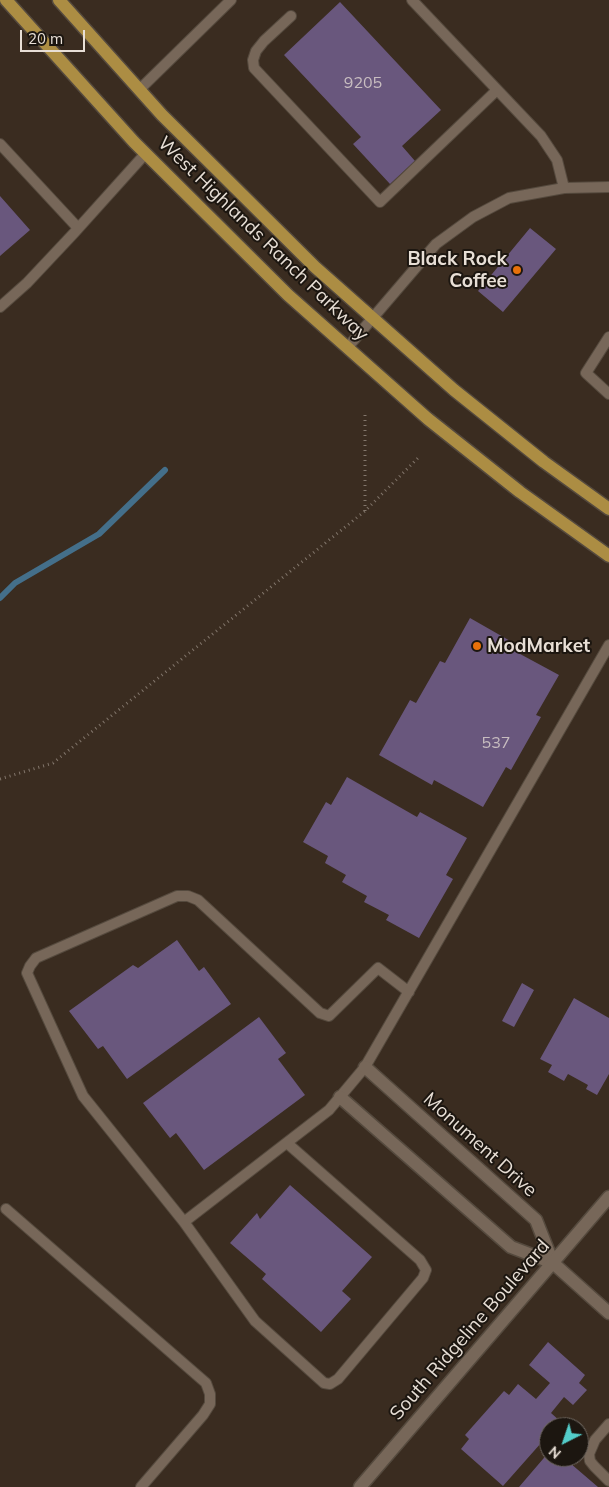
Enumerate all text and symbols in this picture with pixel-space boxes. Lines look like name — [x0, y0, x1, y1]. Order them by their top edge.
scale bar — [22, 20, 88, 52]
text: 20 m — [28, 29, 63, 48]
house number: 9205 — [344, 73, 382, 93]
street label: West Highlands Ranch Parkway — [153, 132, 373, 346]
place label: Black Rock Coffee — [407, 248, 507, 292]
marker: Black Rock Coffee — [511, 264, 523, 276]
place label: ModMarket — [487, 635, 590, 657]
marker: ModMarket — [471, 640, 483, 652]
house number: 537 — [482, 733, 510, 753]
street label: Monument Drive — [419, 1088, 541, 1202]
street label: South Ridgeline Boulevard — [385, 1235, 555, 1425]
north arrow — [539, 1417, 589, 1467]
text: N — [545, 1442, 565, 1463]

